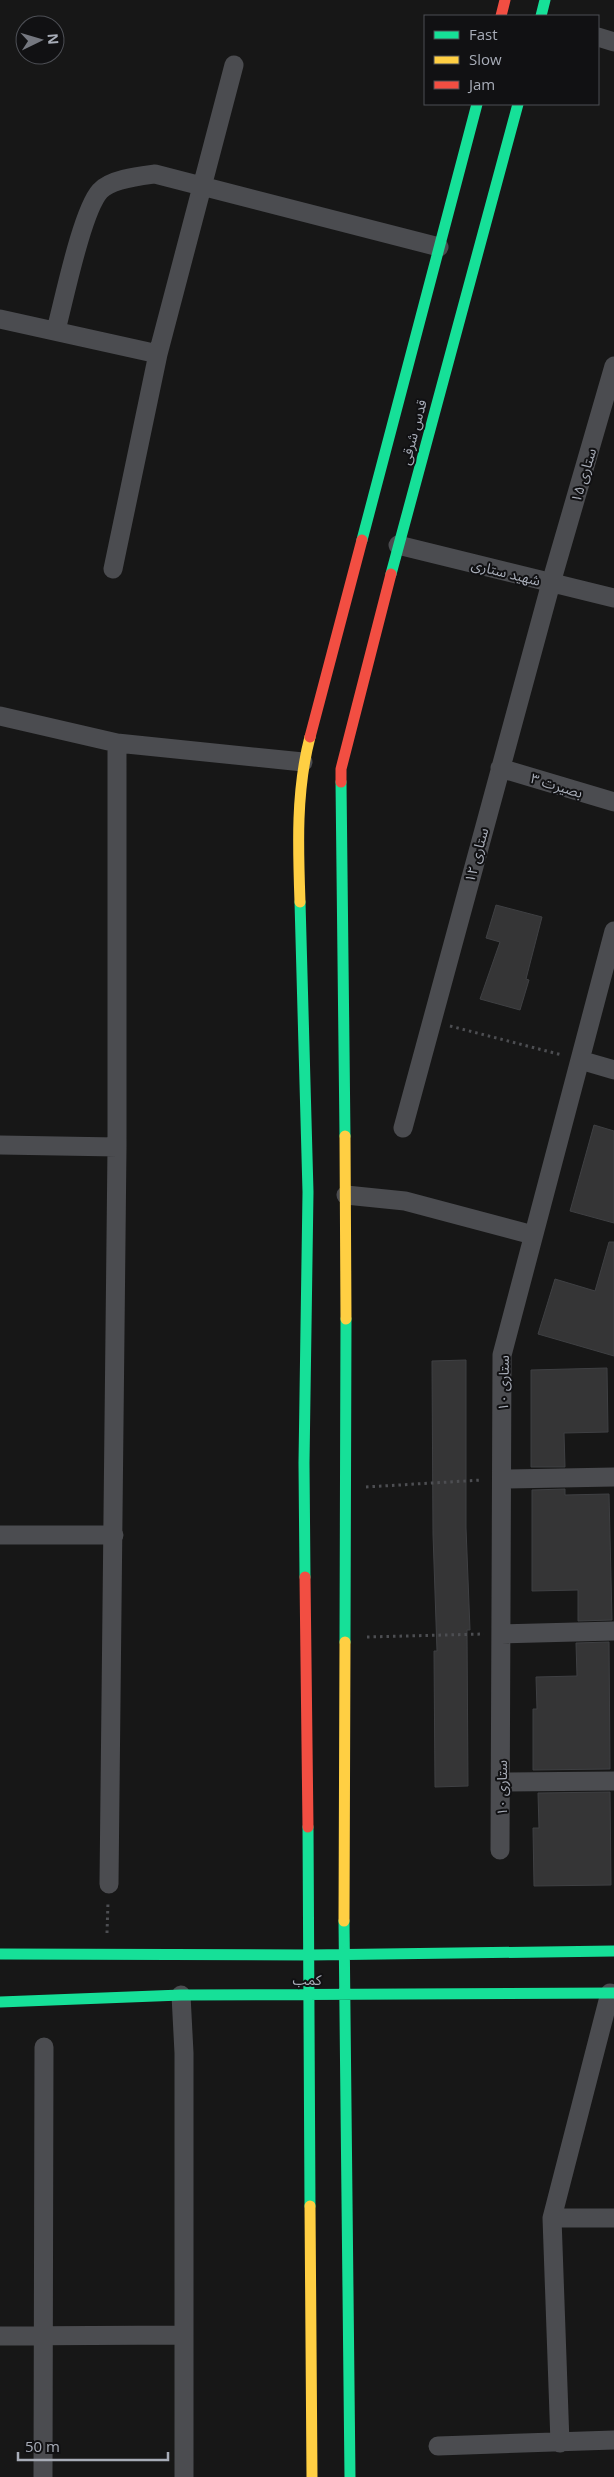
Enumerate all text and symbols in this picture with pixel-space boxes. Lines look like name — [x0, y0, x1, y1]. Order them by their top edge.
north arrow — [15, 15, 65, 65]
legend — [424, 15, 599, 105]
text: Fast — [469, 24, 498, 44]
text: N — [43, 32, 63, 45]
text: Slow — [469, 49, 502, 69]
text: Jam — [467, 74, 495, 94]
street label: قدس شرقی — [395, 397, 431, 467]
street label: ستاری ۱۵ — [566, 446, 600, 504]
street label: شهید ستاری — [470, 554, 542, 590]
street label: بصیرت ۳ — [529, 768, 586, 802]
street label: ستاری ۱۲ — [460, 826, 492, 884]
street label: ستاری ۱۰ — [493, 1355, 513, 1411]
street label: ستاری ۱۰ — [492, 1760, 511, 1816]
street label: کمب — [292, 1970, 322, 1989]
scale bar — [18, 2430, 168, 2462]
text: 50 m — [25, 2436, 60, 2456]

